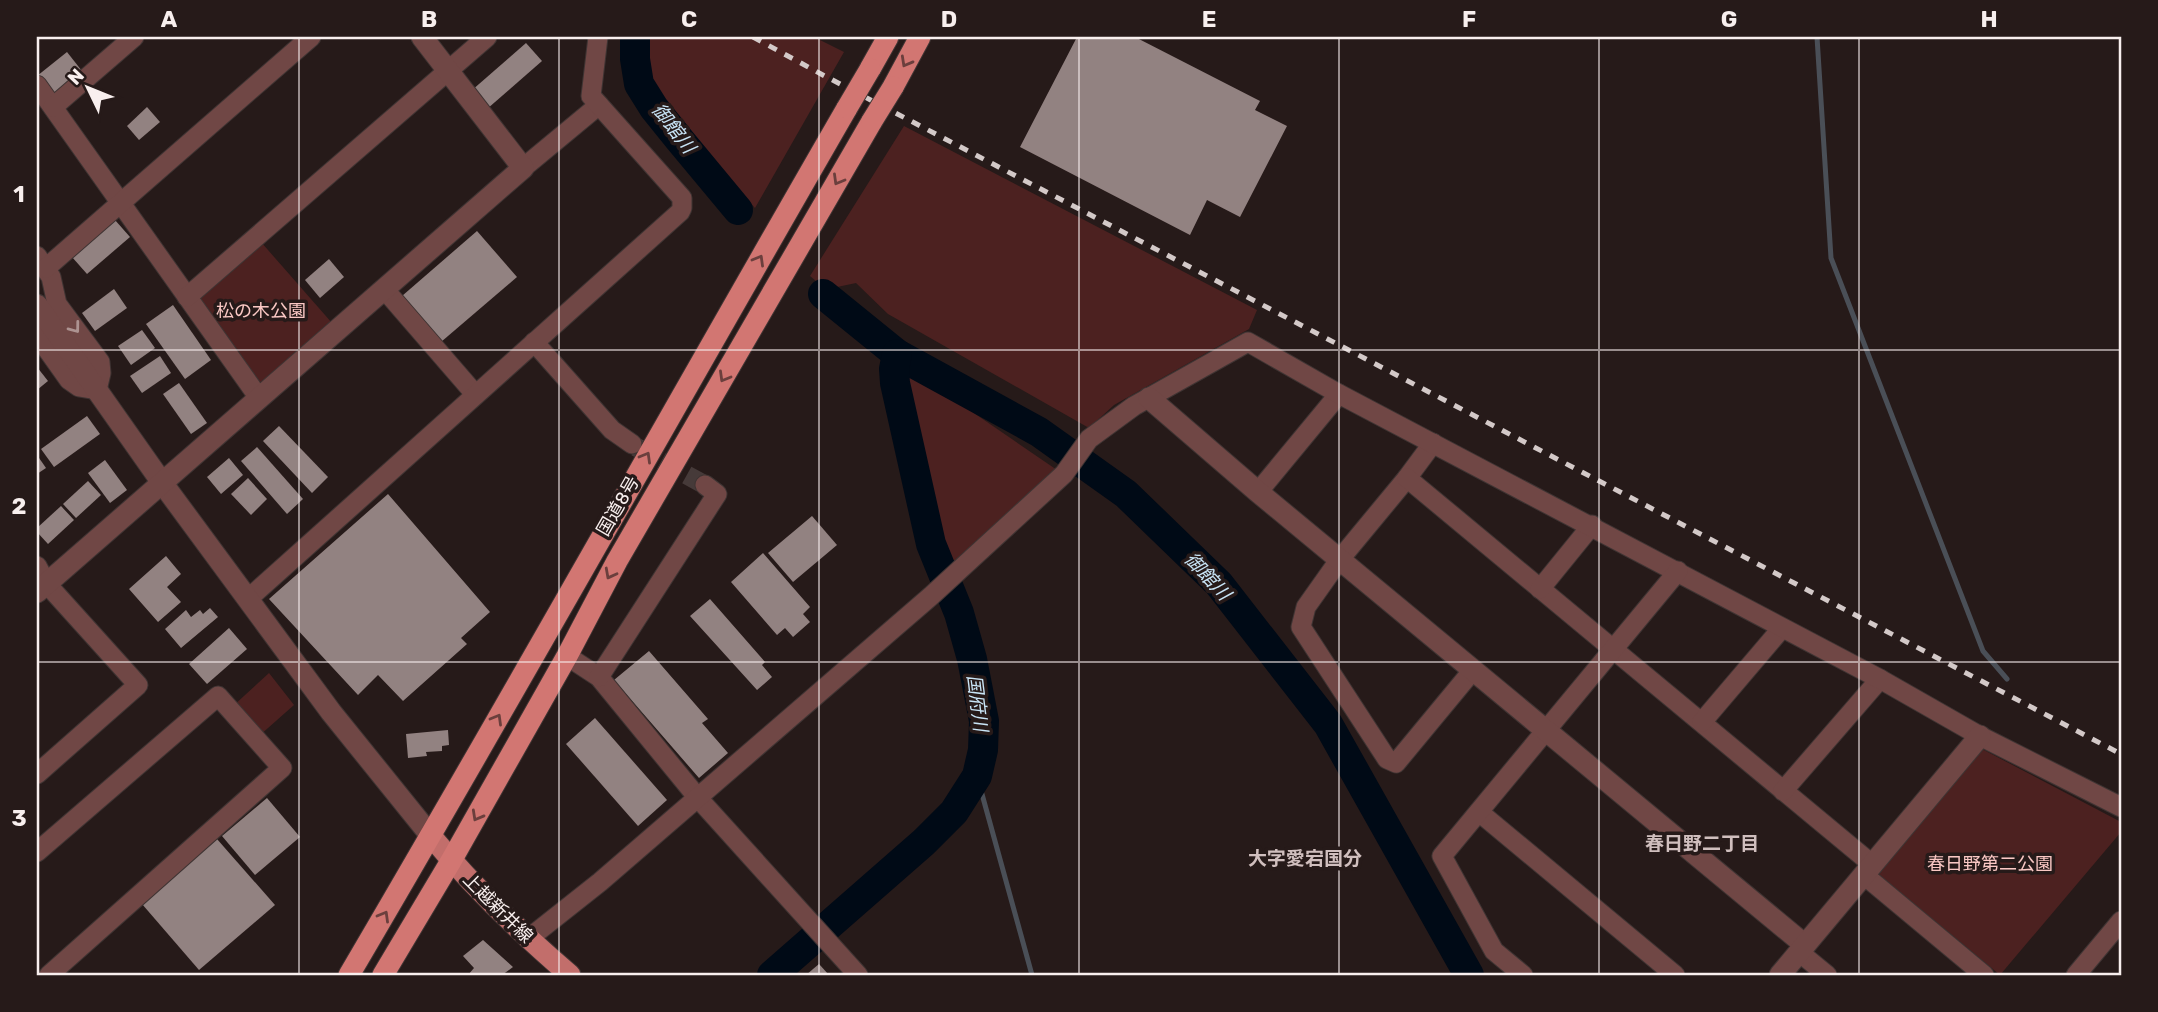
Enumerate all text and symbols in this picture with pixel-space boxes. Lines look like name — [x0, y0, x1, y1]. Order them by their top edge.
text: A — [161, 5, 178, 33]
text: B — [421, 5, 437, 33]
text: C — [681, 5, 697, 33]
text: D — [941, 5, 957, 33]
text: E — [1202, 5, 1216, 33]
text: F — [1462, 5, 1476, 33]
text: G — [1721, 5, 1737, 33]
text: H — [1980, 5, 1998, 33]
north arrow — [52, 52, 122, 122]
one-way arrow — [901, 54, 914, 67]
text: N — [63, 64, 89, 90]
water label: 御館川 — [647, 99, 701, 159]
one-way arrow — [833, 173, 846, 186]
text: 1 — [13, 180, 25, 208]
one-way arrow — [751, 255, 764, 267]
park label: 松の木公園 — [216, 300, 306, 322]
one-way arrow — [66, 320, 79, 333]
one-way arrow — [719, 369, 732, 382]
one-way arrow — [638, 452, 651, 465]
street label: 国道8号 — [592, 472, 644, 540]
text: 2 — [12, 492, 26, 520]
water label: 御館川 — [1180, 548, 1237, 606]
one-way arrow — [605, 567, 618, 579]
water label: 国府川 — [963, 673, 993, 735]
one-way arrow — [489, 714, 502, 726]
text: 3 — [11, 804, 27, 832]
one-way arrow — [472, 809, 485, 821]
district label: 春日野二丁目 — [1645, 832, 1759, 855]
district label: 大字愛宕国分 — [1248, 847, 1362, 870]
park label: 春日野第二公園 — [1927, 853, 2053, 875]
street label: 上越新井線 — [458, 868, 538, 948]
one-way arrow — [376, 911, 389, 924]

